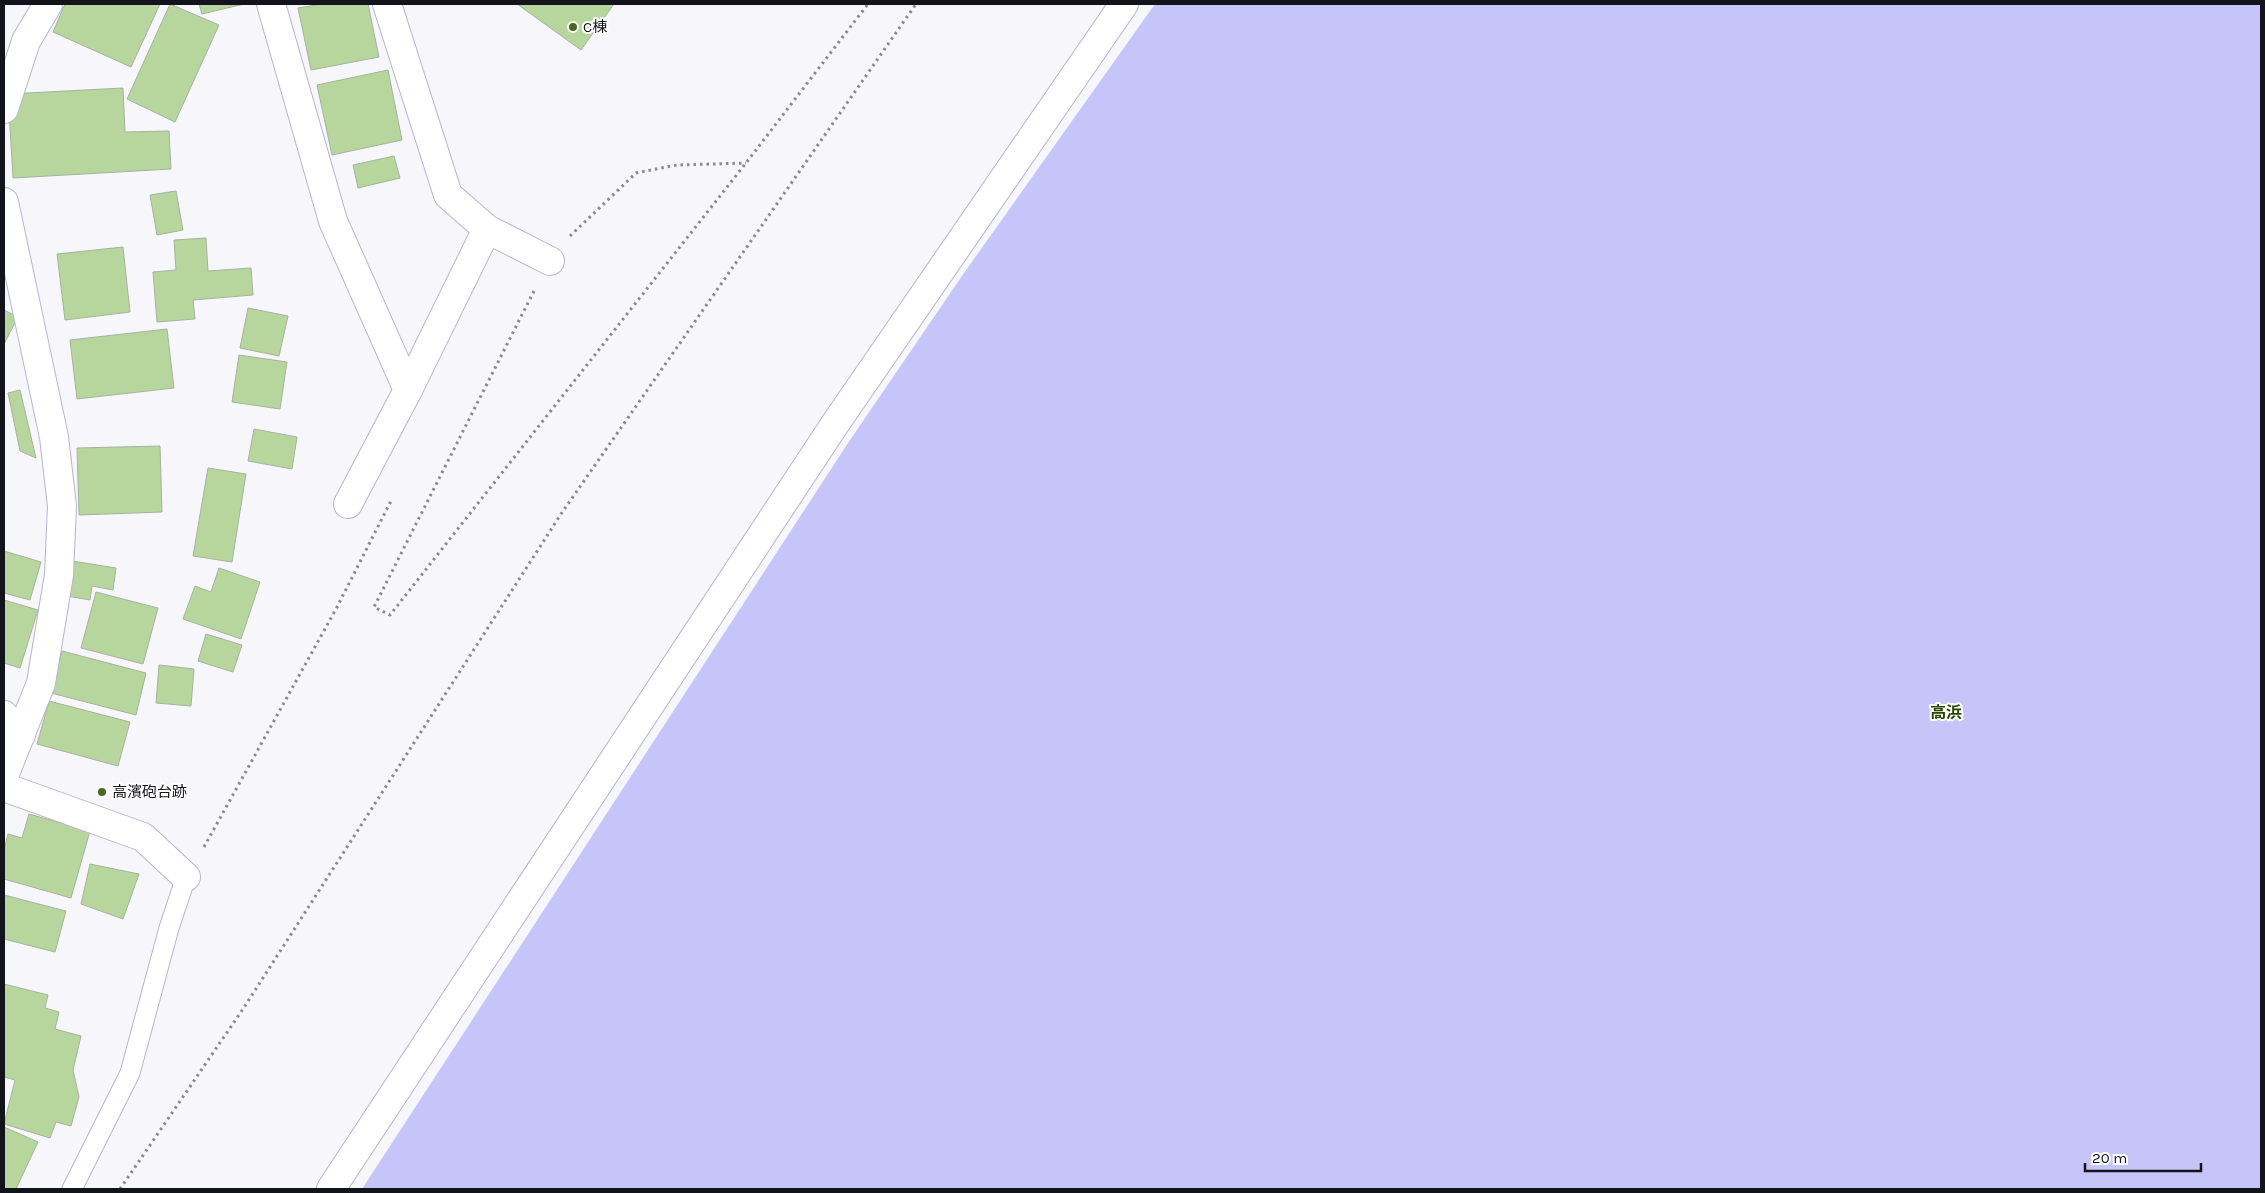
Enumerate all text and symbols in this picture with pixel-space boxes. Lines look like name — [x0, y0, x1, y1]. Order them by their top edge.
place label: C棟 — [583, 18, 607, 36]
marker: C棟 — [567, 21, 579, 33]
district label: 高浜 — [1930, 703, 1962, 722]
place label: 高濱砲台跡 — [112, 783, 187, 801]
marker: 高濱砲台跡 — [96, 786, 108, 798]
scale bar — [2085, 1140, 2201, 1172]
text: 20 m — [2092, 1149, 2127, 1167]

